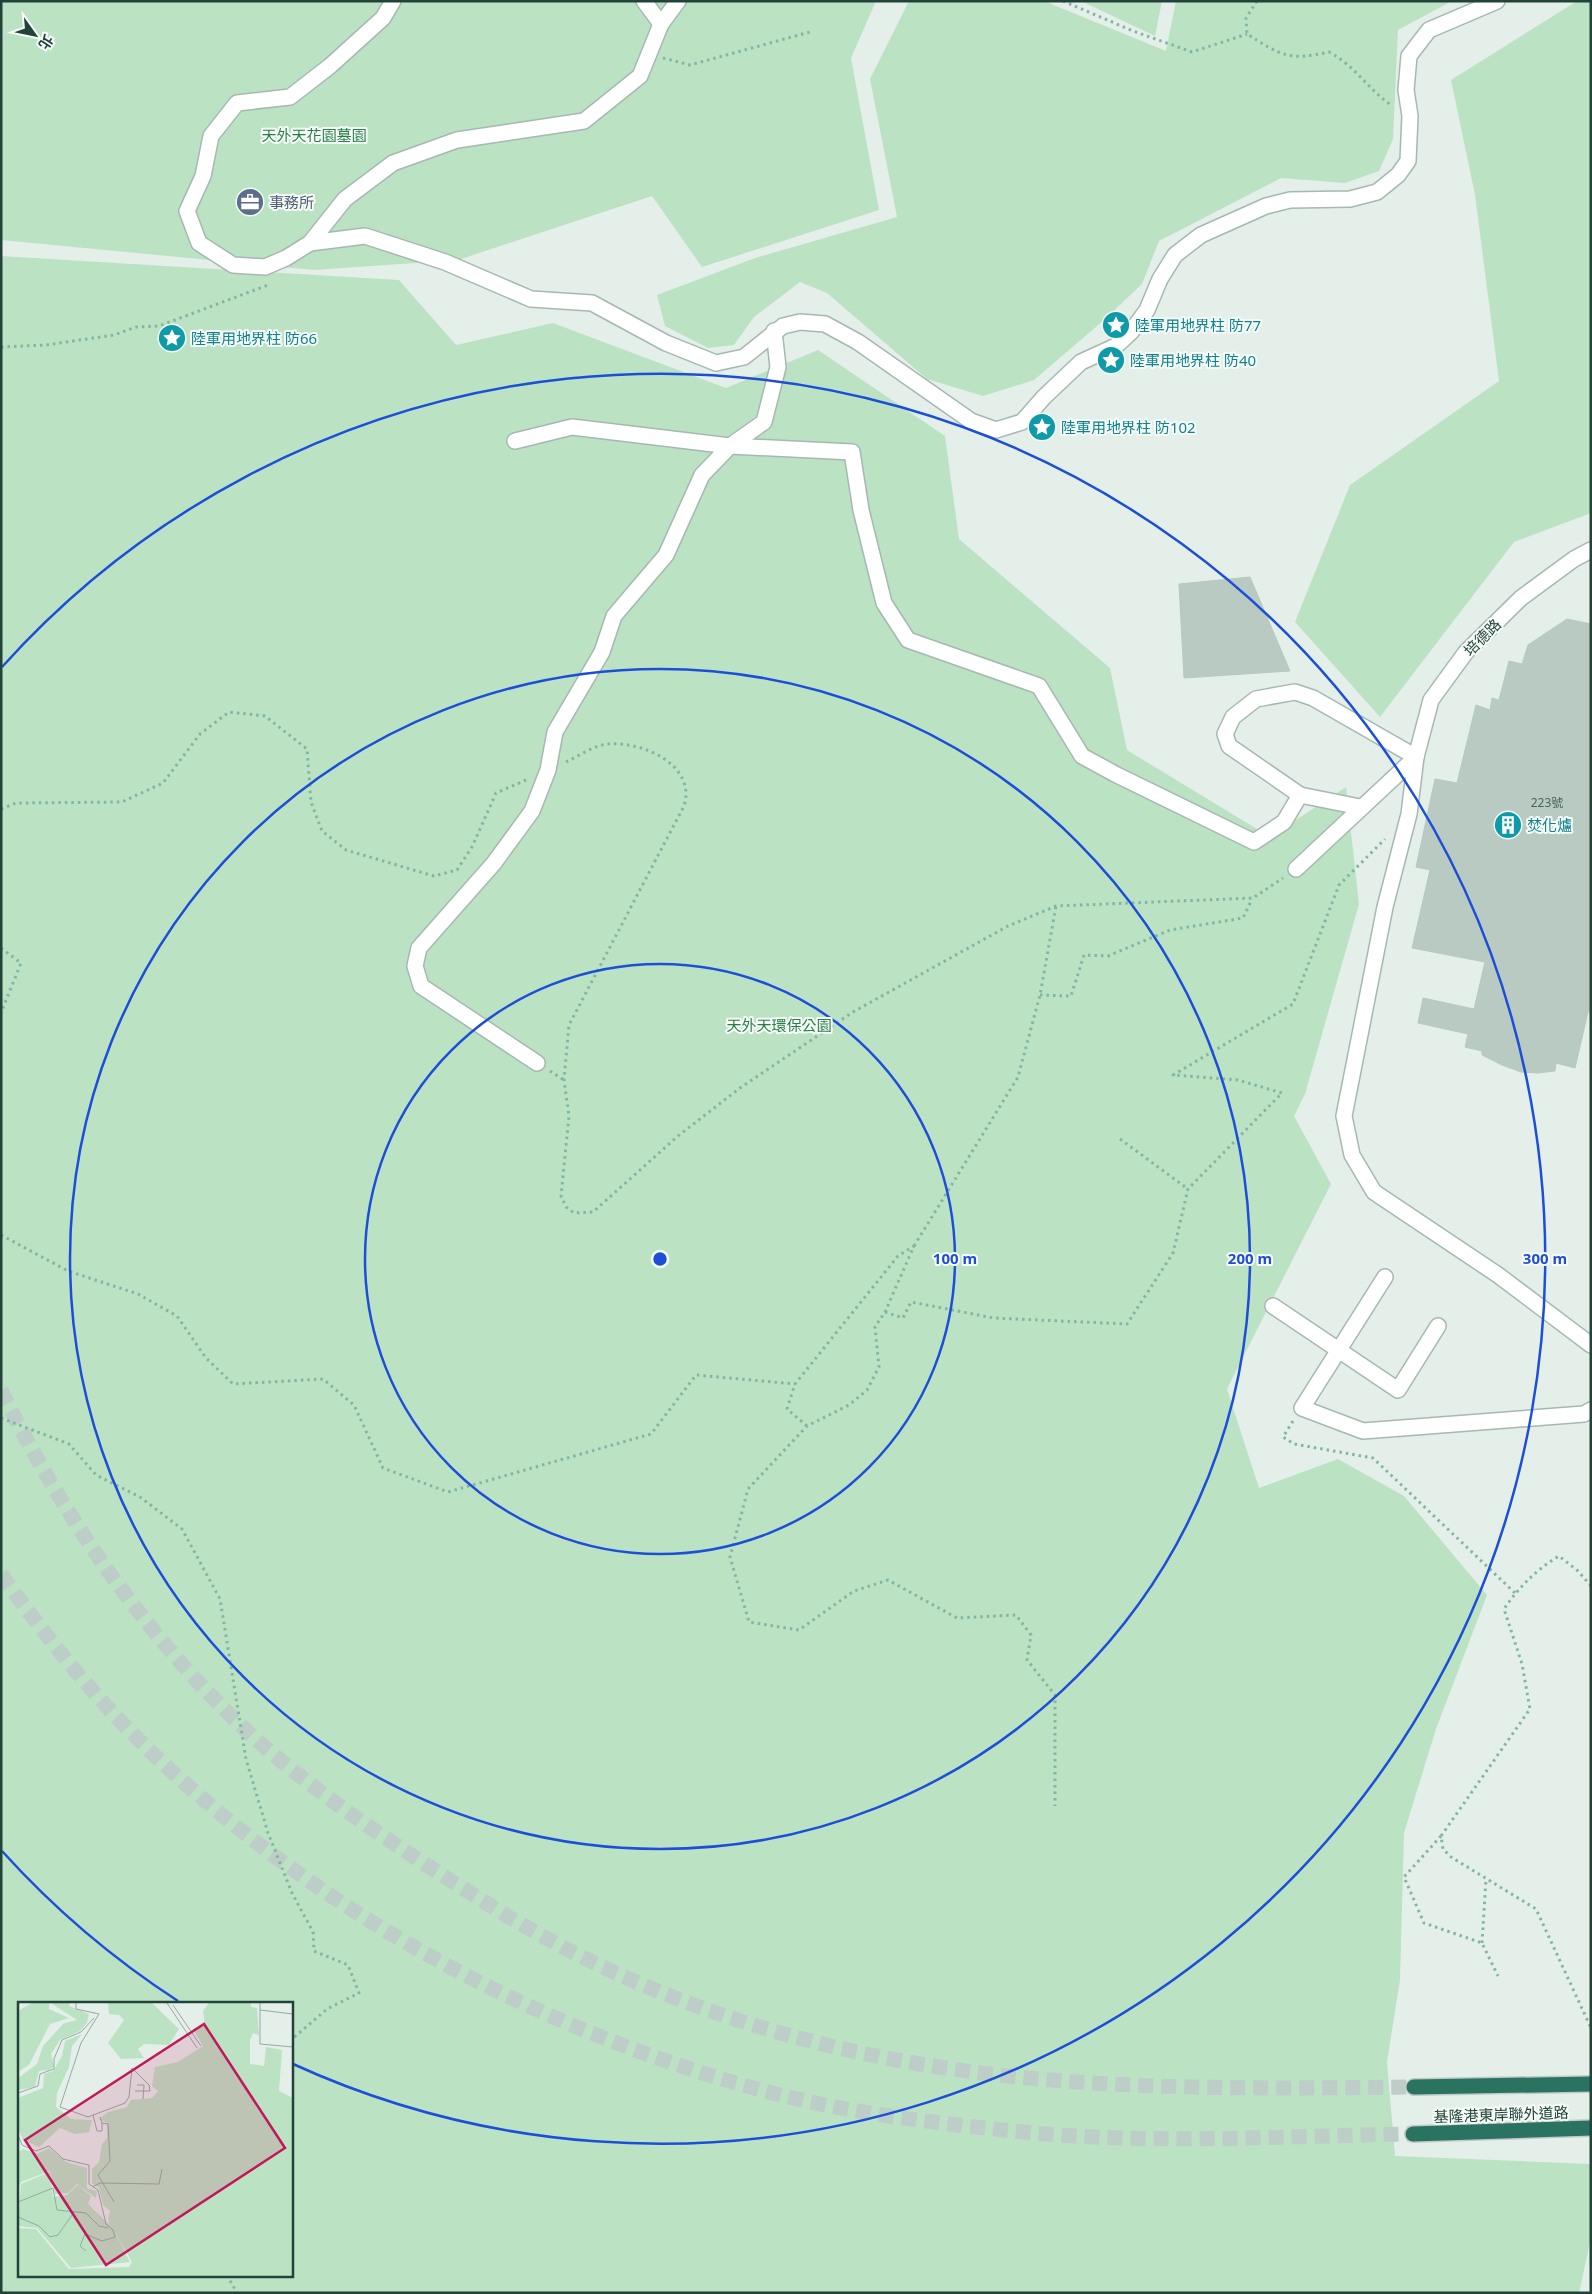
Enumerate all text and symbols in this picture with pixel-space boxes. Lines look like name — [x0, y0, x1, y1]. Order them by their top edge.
north arrow — [10, 10, 60, 60]
text: 北 — [35, 31, 58, 53]
park label: 天外天花園墓園 — [261, 125, 367, 145]
office icon: 事務所 — [235, 187, 265, 217]
place label: 事務所 — [269, 192, 314, 212]
place icon: 陸軍用地界柱 防77 — [1101, 310, 1131, 340]
place label: 陸軍用地界柱 防77 — [1135, 315, 1261, 335]
place icon: 陸軍用地界柱 防66 — [157, 323, 187, 353]
place label: 陸軍用地界柱 防66 — [191, 328, 317, 348]
place icon: 陸軍用地界柱 防40 — [1096, 345, 1126, 375]
place label: 陸軍用地界柱 防40 — [1130, 350, 1256, 370]
place icon: 陸軍用地界柱 防102 — [1027, 412, 1057, 442]
place label: 陸軍用地界柱 防102 — [1061, 417, 1196, 437]
street label: 培德路 — [1459, 614, 1505, 660]
house number: 223號 — [1531, 794, 1563, 811]
building icon: 焚化爐 — [1493, 810, 1523, 840]
place label: 焚化爐 — [1527, 815, 1572, 835]
park label: 天外天環保公園 — [726, 1015, 832, 1035]
text: 100 m — [933, 1248, 977, 1268]
text: 200 m — [1228, 1248, 1272, 1268]
text: 300 m — [1523, 1248, 1567, 1268]
centre of rings — [651, 1250, 669, 1268]
inset map — [18, 2002, 292, 2276]
street label: 基隆港東岸聯外道路 — [1433, 2102, 1569, 2126]

